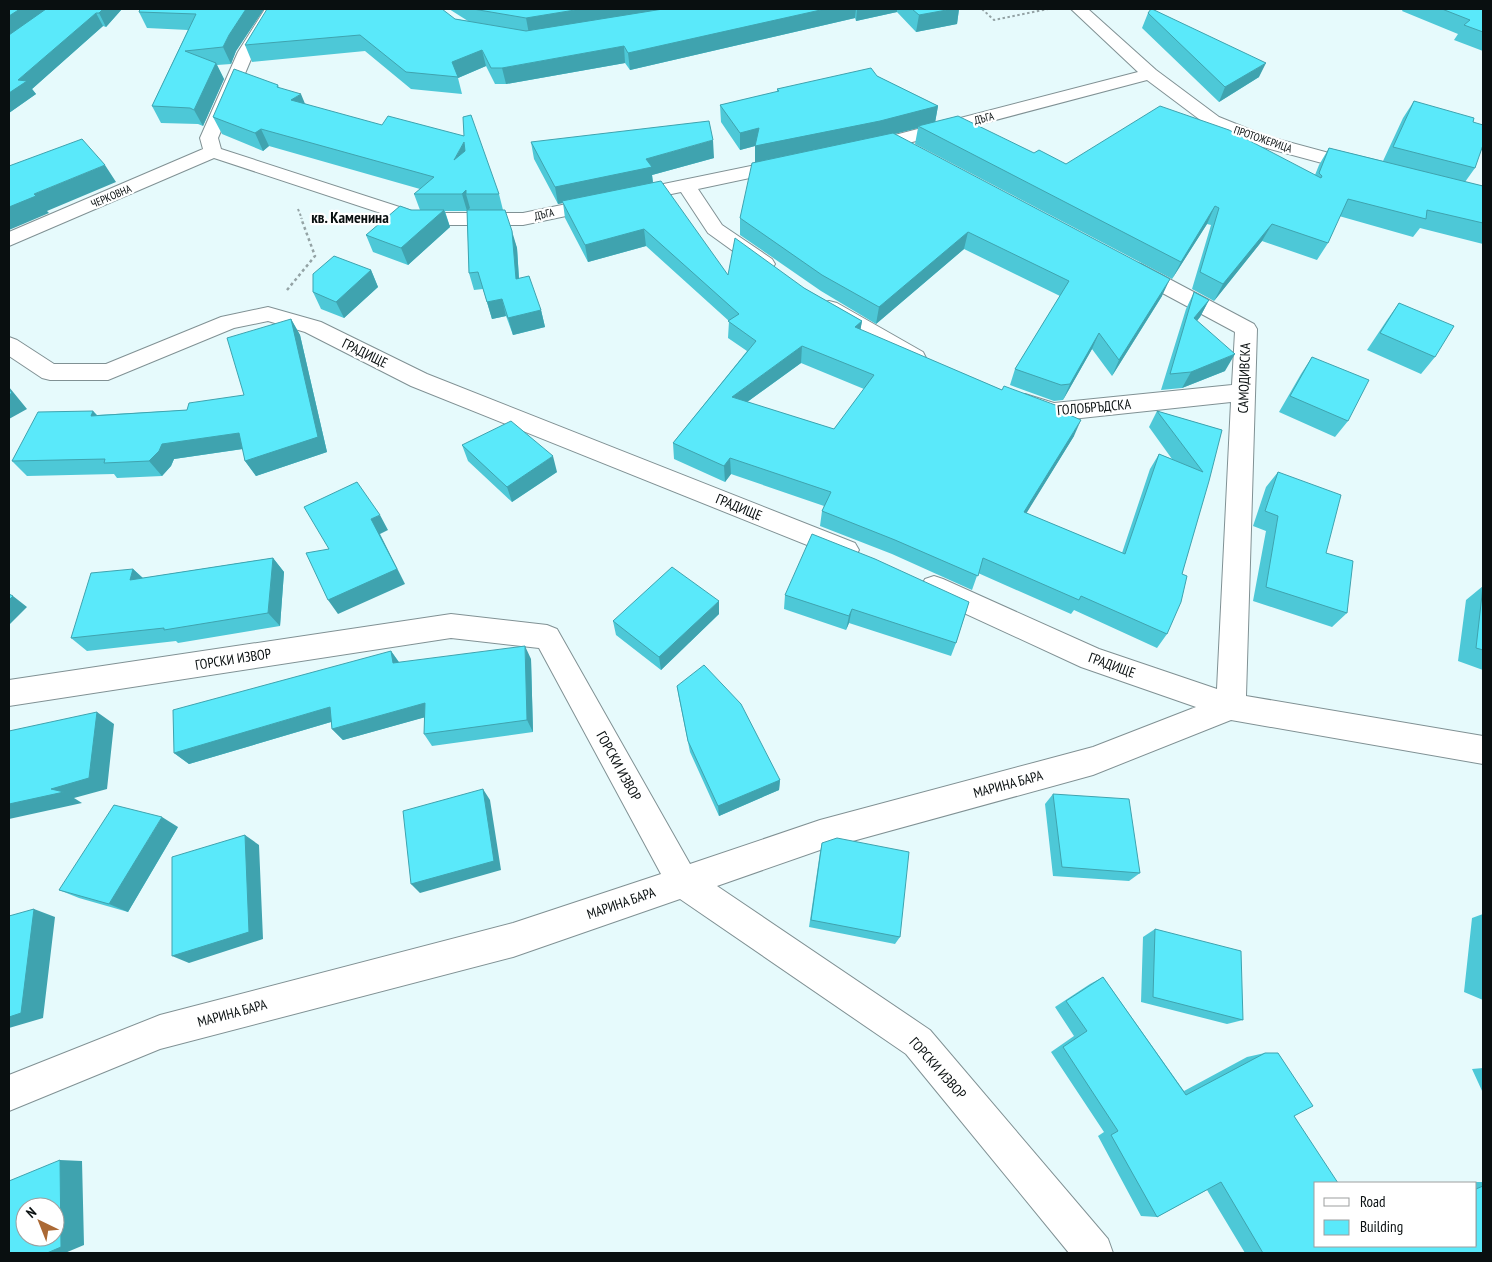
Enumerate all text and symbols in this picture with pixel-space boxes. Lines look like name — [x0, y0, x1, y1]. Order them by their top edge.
street label: ДЪГА — [973, 109, 996, 127]
street label: ПРОТОЖЕРИЦА — [1232, 122, 1295, 156]
street label: ЧЕРКОВНА — [89, 181, 134, 211]
street label: ДЪГА — [533, 205, 556, 223]
district label: кв. Каменина — [311, 207, 389, 227]
street label: ГРАДИЩЕ — [339, 334, 391, 372]
street label: САМОДИВСКА — [1234, 342, 1254, 414]
street label: ГОЛОБРЪДСКА — [1056, 395, 1132, 419]
street label: ГРАДИЩЕ — [713, 490, 765, 524]
street label: ГОРСКИ ИЗВОР — [194, 644, 272, 674]
street label: ГРАДИЩЕ — [1086, 648, 1138, 682]
street label: ГОРСКИ ИЗВОР — [593, 728, 645, 804]
street label: МАРИНА БАРА — [971, 766, 1045, 802]
street label: МАРИНА БАРА — [584, 883, 658, 923]
street label: МАРИНА БАРА — [195, 995, 269, 1031]
street label: ГОРСКИ ИЗВОР — [906, 1033, 970, 1103]
legend — [1314, 1182, 1477, 1247]
text: Road — [1360, 1192, 1386, 1211]
north arrow — [15, 1197, 65, 1247]
text: N — [22, 1203, 40, 1222]
text: Building — [1360, 1217, 1403, 1236]

